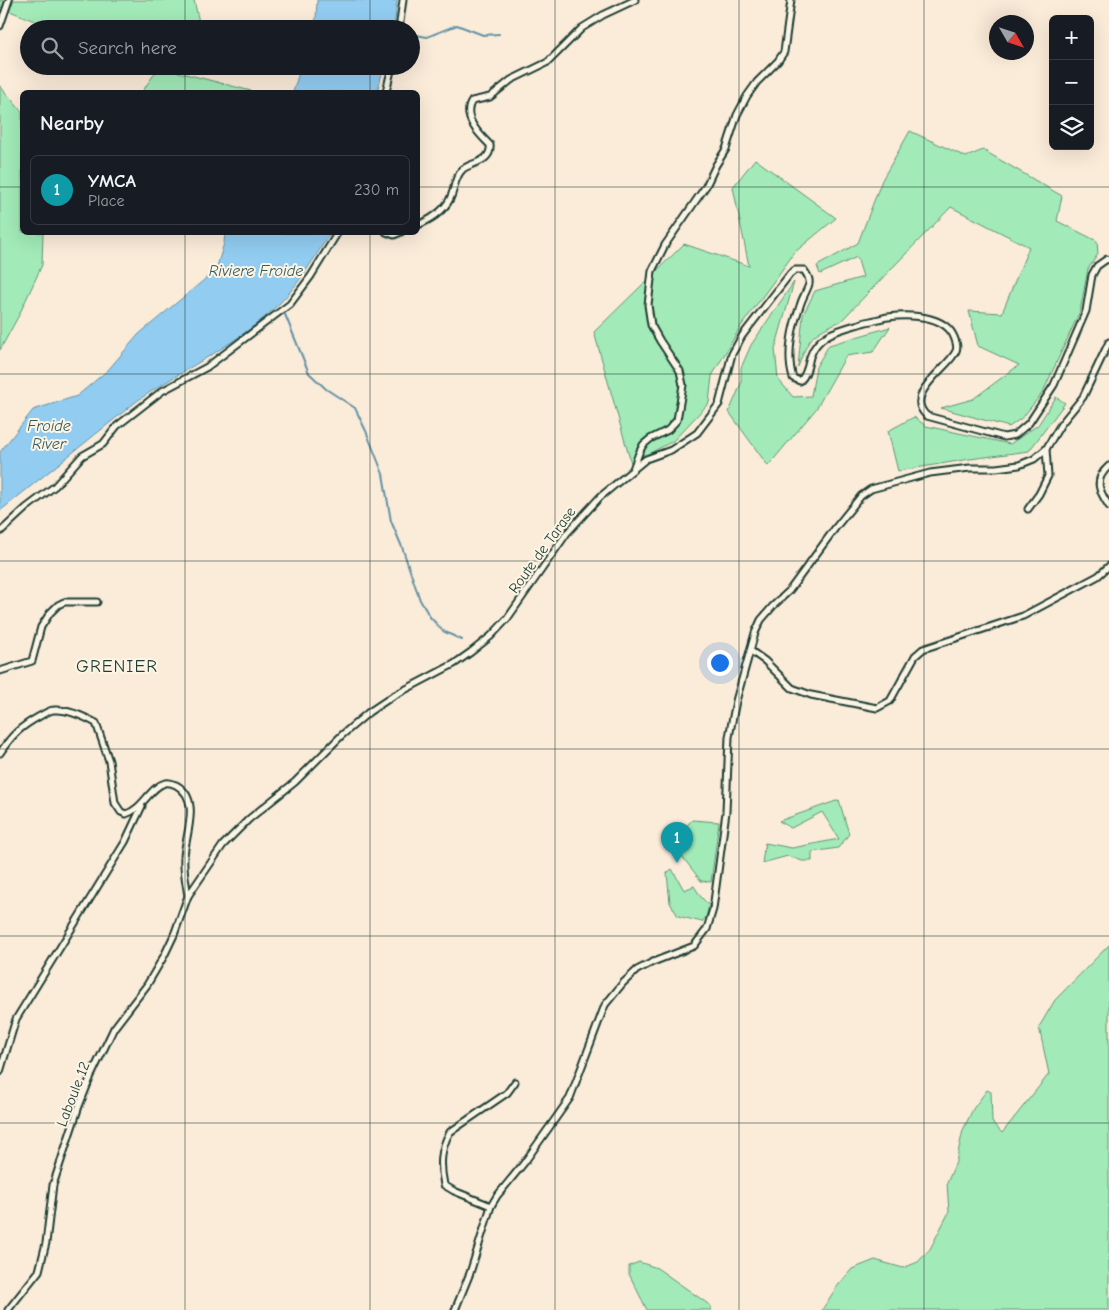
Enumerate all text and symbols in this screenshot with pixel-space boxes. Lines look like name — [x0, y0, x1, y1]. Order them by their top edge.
north arrow — [989, 15, 1034, 60]
map controls — [1049, 15, 1094, 150]
button: + — [1049, 15, 1094, 60]
search box — [20, 20, 420, 75]
icon: search — [38, 34, 66, 62]
text: Search here — [78, 37, 177, 59]
button: − — [1049, 60, 1094, 105]
button: layers — [1049, 105, 1094, 150]
text: Nearby — [40, 111, 104, 135]
text: YMCA — [88, 170, 136, 192]
text: 1 — [54, 181, 60, 199]
text: 230 m — [354, 181, 399, 199]
text: Place — [88, 192, 124, 210]
water label: Riviere Froide — [209, 262, 303, 280]
water label: Froide River — [27, 417, 71, 453]
street label: Route de Tarase — [505, 503, 580, 597]
your location — [707, 650, 733, 676]
district label: GRENIER — [76, 656, 158, 677]
pin: 1 — [661, 822, 693, 863]
street label: Laboule 12 — [52, 1059, 94, 1129]

